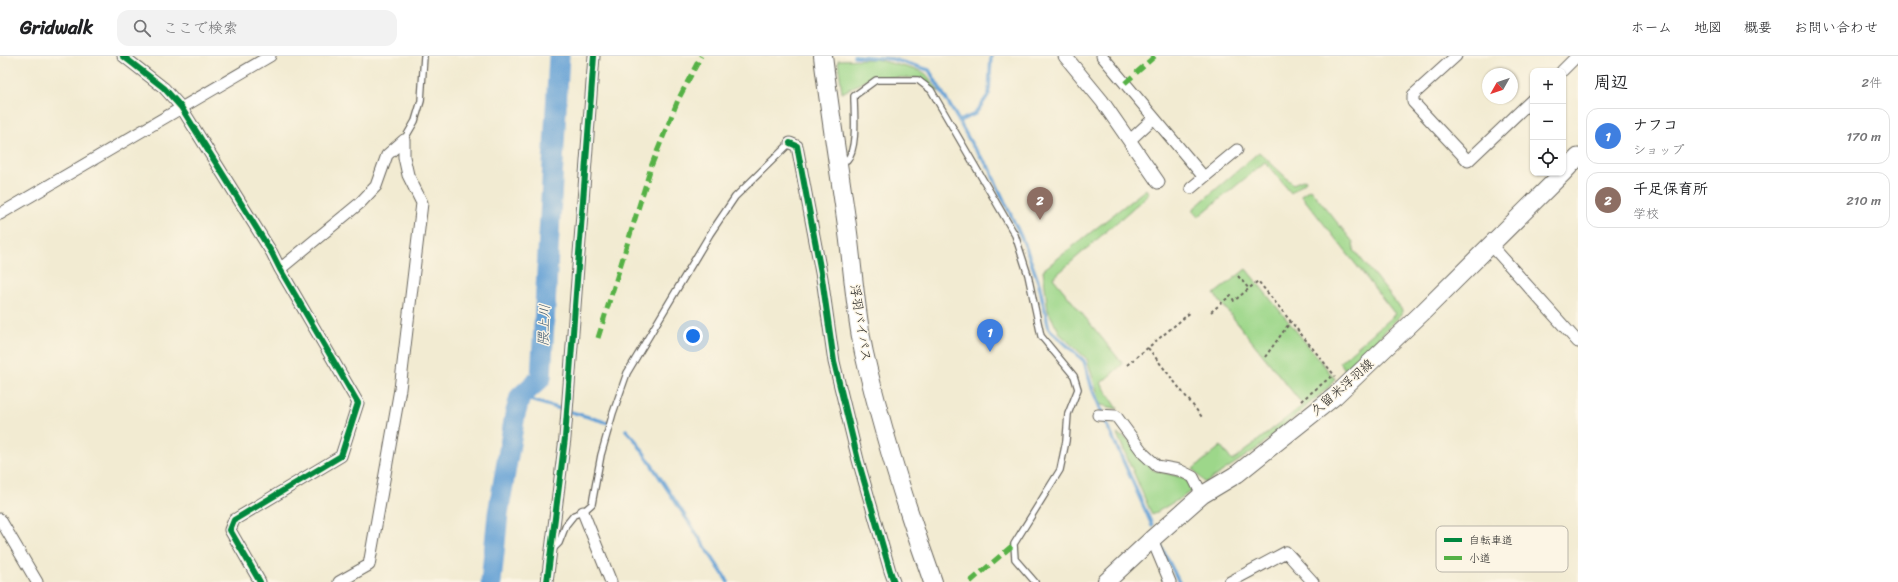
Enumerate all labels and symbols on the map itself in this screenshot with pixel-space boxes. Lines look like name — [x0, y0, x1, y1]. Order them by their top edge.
north arrow — [1482, 68, 1518, 104]
pin: 2 — [1027, 187, 1053, 220]
street label: 浮羽バイパス — [844, 283, 878, 363]
water label: 隈上川 — [530, 303, 558, 347]
pin: 1 — [977, 319, 1003, 352]
your location — [683, 326, 703, 346]
street label: 久留米浮羽線 — [1305, 352, 1380, 421]
legend — [1436, 526, 1568, 572]
text: 自転車道 — [1469, 531, 1513, 550]
text: 小道 — [1469, 549, 1491, 568]

